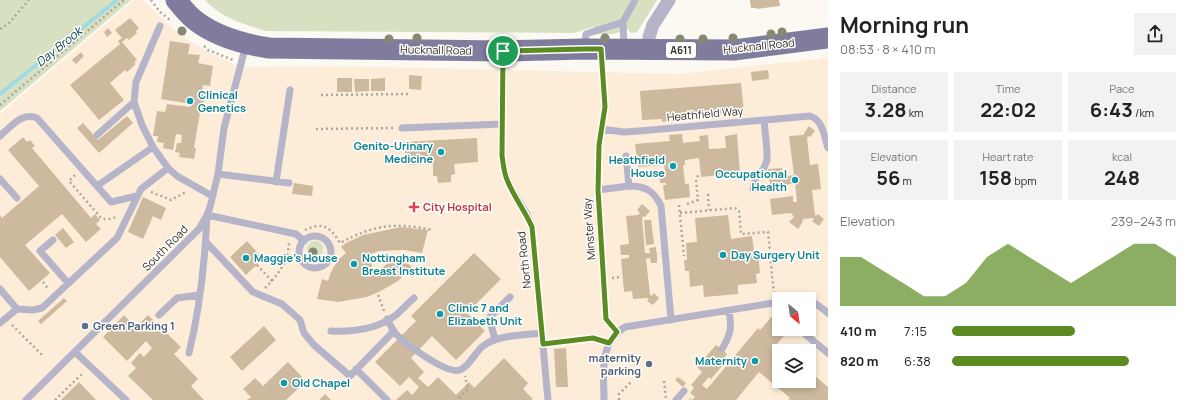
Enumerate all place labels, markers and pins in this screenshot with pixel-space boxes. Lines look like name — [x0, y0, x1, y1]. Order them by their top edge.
pin — [486, 34, 520, 68]
place label: Clinical Genetics — [198, 87, 246, 115]
marker: Clinical Genetics — [185, 96, 195, 106]
place label: Genito-Urinary Medicine — [354, 138, 434, 166]
marker: Genito-Urinary Medicine — [436, 147, 446, 157]
place label: Heathfield House — [609, 152, 665, 180]
marker: Heathfield House — [668, 161, 678, 171]
place label: Occupational Health — [715, 166, 787, 194]
marker: Occupational Health — [790, 175, 800, 185]
place label: City Hospital — [423, 199, 492, 214]
marker: City Hospital — [408, 201, 420, 213]
place label: Day Surgery Unit — [731, 247, 820, 262]
place label: Maggie's House — [254, 250, 338, 265]
place label: Nottingham Breast Institute — [362, 250, 446, 278]
marker: Day Surgery Unit — [718, 250, 728, 260]
marker: Maggie's House — [241, 253, 251, 263]
marker: Nottingham Breast Institute — [349, 259, 359, 269]
place label: Clinic 7 and Elizabeth Unit — [448, 300, 523, 328]
marker: Clinic 7 and Elizabeth Unit — [435, 309, 445, 319]
place label: Green Parking 1 — [93, 318, 175, 333]
marker: Green Parking 1 — [80, 321, 90, 331]
place label: maternity parking — [589, 350, 642, 378]
place label: Maternity — [695, 353, 748, 368]
marker: Maternity — [750, 356, 760, 366]
marker: maternity parking — [644, 359, 654, 369]
place label: Old Chapel — [292, 375, 350, 390]
marker: Old Chapel — [279, 378, 289, 388]

